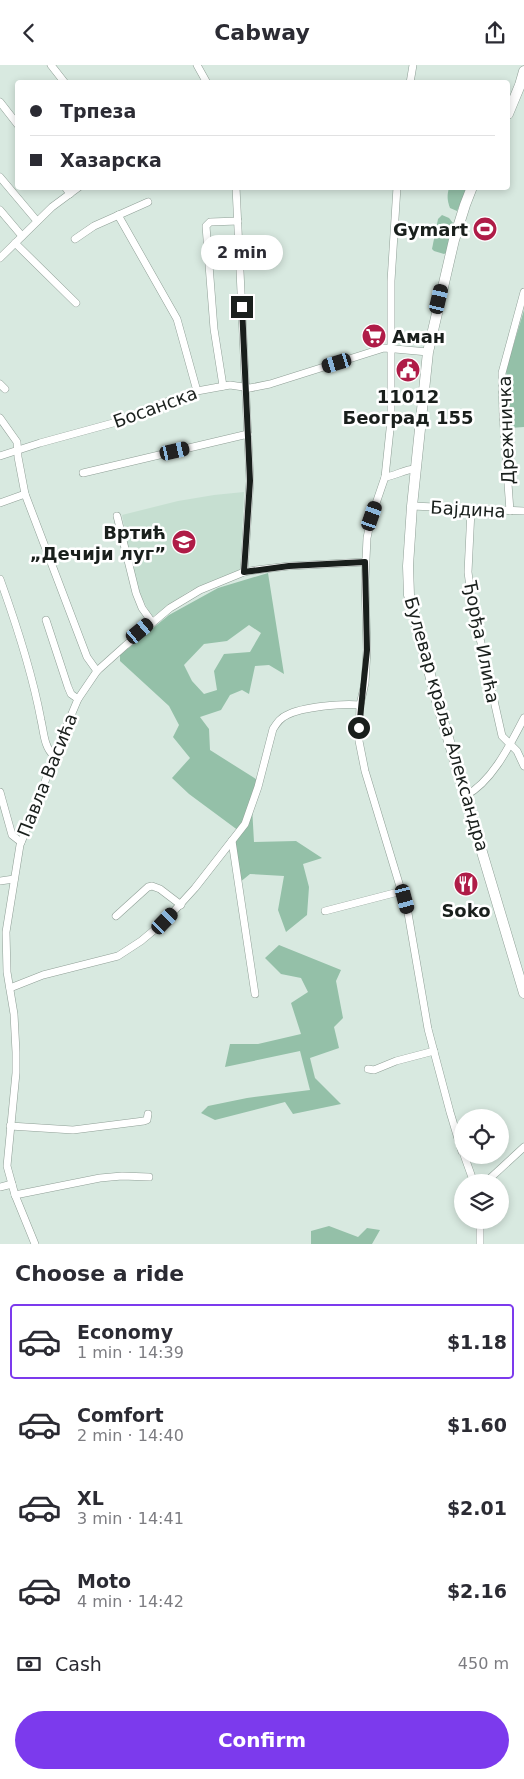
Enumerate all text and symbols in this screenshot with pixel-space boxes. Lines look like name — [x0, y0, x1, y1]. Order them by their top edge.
icon: back — [15, 19, 43, 47]
icon: share — [481, 19, 509, 47]
text: Cabway — [214, 20, 310, 45]
text: Трпеза — [60, 100, 136, 122]
text: Хазарска — [60, 149, 162, 171]
sports icon: Gymart — [472, 216, 498, 242]
place label: Gymart — [393, 219, 468, 240]
callout: 2 min — [201, 235, 283, 269]
text: 2 min — [217, 243, 267, 262]
car — [428, 283, 449, 315]
route end — [231, 296, 253, 318]
supermarket icon: Аман — [361, 323, 387, 349]
place label: Аман — [392, 326, 445, 347]
car — [320, 351, 353, 375]
public building icon: 11012 Београд 155 — [395, 357, 421, 383]
street label: Дрежничка — [494, 375, 518, 485]
street label: Босанска — [110, 382, 200, 432]
place label: 11012 Београд 155 — [342, 386, 474, 428]
car — [158, 440, 191, 462]
street label: Бајдина — [430, 497, 506, 521]
car — [360, 499, 383, 533]
place label: Вртић „Дечији луг” — [30, 522, 166, 564]
school or university icon: Вртић „Дечији луг” — [171, 529, 197, 555]
street label: Ђорђа Илића — [460, 578, 504, 705]
street label: Булевар краља Александра — [401, 594, 493, 854]
car — [123, 616, 156, 646]
street label: Павла Васића — [13, 710, 81, 840]
route start — [348, 717, 370, 739]
restaurant icon: Soko — [453, 871, 479, 897]
car — [393, 883, 416, 915]
place label: Soko — [441, 900, 491, 921]
car — [149, 905, 180, 937]
map controls — [454, 1109, 509, 1229]
button: locate — [454, 1109, 509, 1164]
button: layers — [454, 1174, 509, 1229]
text: Choose a ride — [15, 1261, 184, 1286]
icon: car — [17, 1319, 62, 1364]
text: Economy — [77, 1321, 173, 1343]
text: $1.18 — [447, 1331, 507, 1353]
text: 1 min · 14:39 — [77, 1343, 184, 1362]
icon: car — [17, 1402, 62, 1447]
text: Comfort — [77, 1404, 164, 1426]
text: $1.60 — [447, 1414, 507, 1436]
text: 2 min · 14:40 — [77, 1426, 184, 1445]
icon: car — [17, 1485, 62, 1530]
text: XL — [77, 1487, 104, 1509]
text: $2.01 — [447, 1497, 507, 1519]
text: 3 min · 14:41 — [77, 1509, 184, 1528]
icon: car — [17, 1568, 62, 1613]
text: Moto — [77, 1570, 131, 1592]
text: $2.16 — [447, 1580, 507, 1602]
text: 4 min · 14:42 — [77, 1592, 184, 1611]
icon: cash — [15, 1650, 43, 1678]
text: Cash — [55, 1653, 102, 1675]
text: 450 m — [458, 1654, 509, 1673]
button: Confirm — [15, 1711, 509, 1769]

